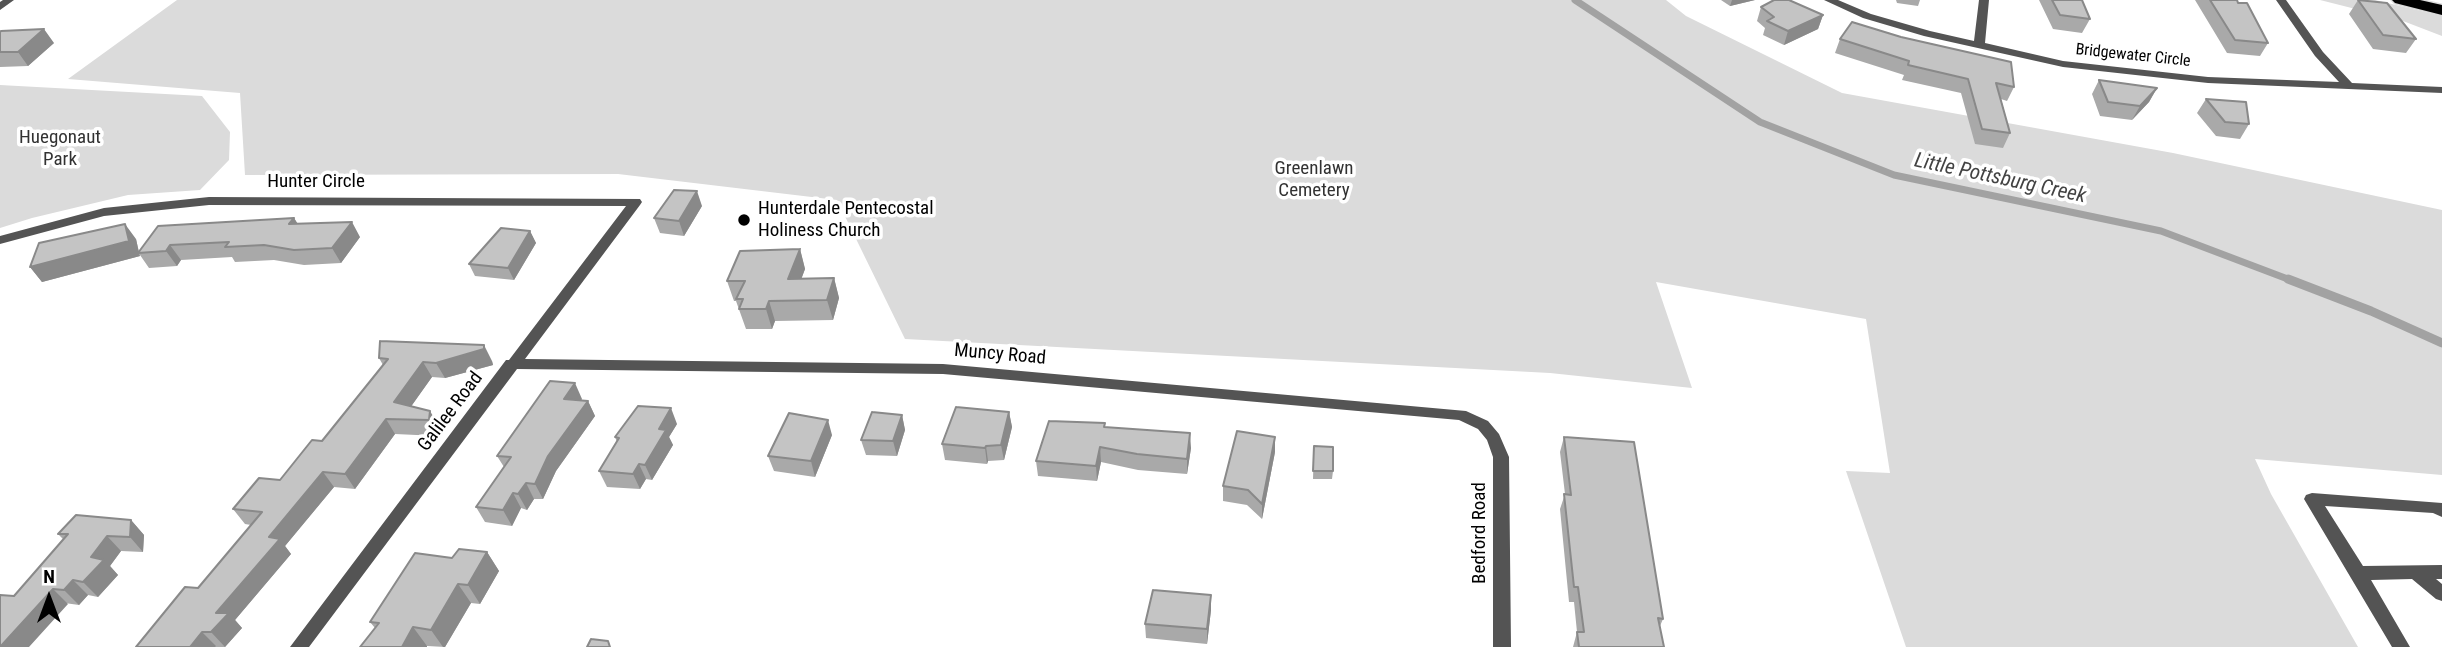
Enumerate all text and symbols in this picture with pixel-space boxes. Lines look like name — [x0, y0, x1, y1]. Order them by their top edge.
street label: Bridgewater Circle — [2075, 40, 2191, 72]
park label: Huegonaut Park — [19, 127, 101, 171]
water label: Little Pottsburg Creek — [1912, 149, 2088, 209]
park label: Greenlawn Cemetery — [1275, 158, 1353, 202]
street label: Hunter Circle — [267, 171, 365, 193]
place label: Hunterdale Pentecostal Holiness Church — [758, 198, 934, 242]
marker: Hunterdale Pentecostal Holiness Church — [736, 212, 752, 228]
street label: Muncy Road — [953, 340, 1047, 370]
street label: Galilee Road — [414, 368, 488, 456]
street label: Bedford Road — [1469, 482, 1491, 584]
north arrow — [14, 563, 84, 633]
text: N — [43, 565, 55, 588]

